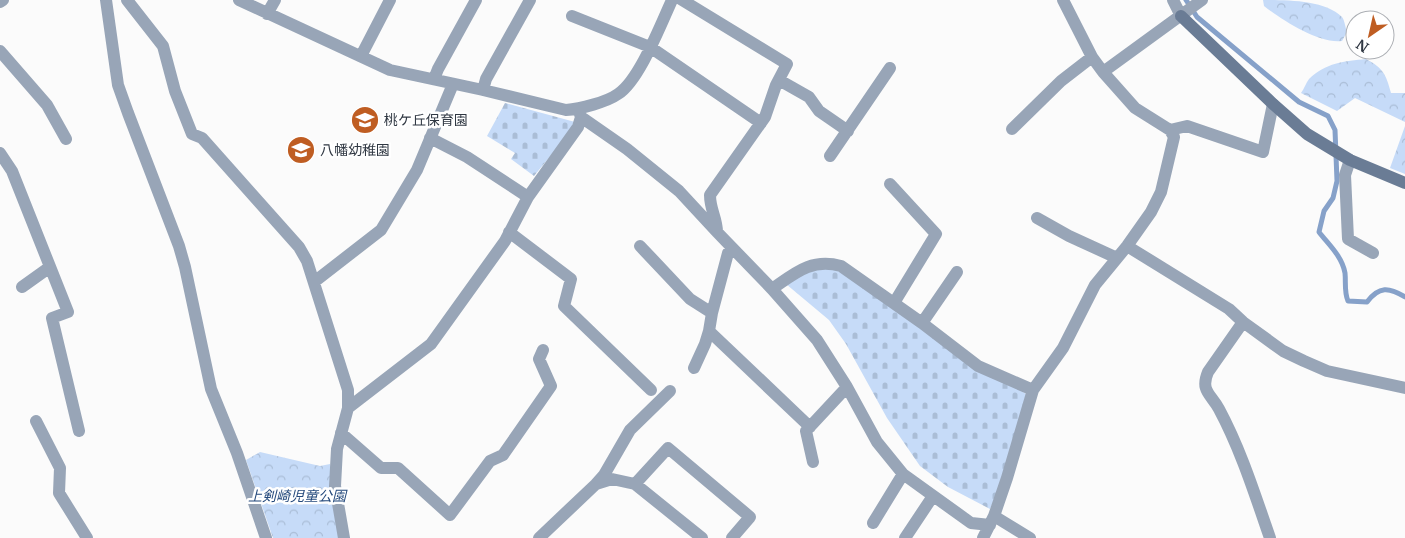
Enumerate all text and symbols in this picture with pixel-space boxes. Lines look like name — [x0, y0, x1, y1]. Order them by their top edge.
north arrow — [1345, 10, 1395, 60]
text: N — [1353, 35, 1372, 56]
school or university icon: 桃ケ丘保育園 — [350, 105, 380, 135]
place label: 桃ケ丘保育園 — [384, 111, 468, 129]
school or university icon: 八幡幼稚園 — [286, 135, 316, 165]
place label: 八幡幼稚園 — [320, 141, 390, 159]
park label: 上剣崎児童公園 — [248, 487, 348, 505]

